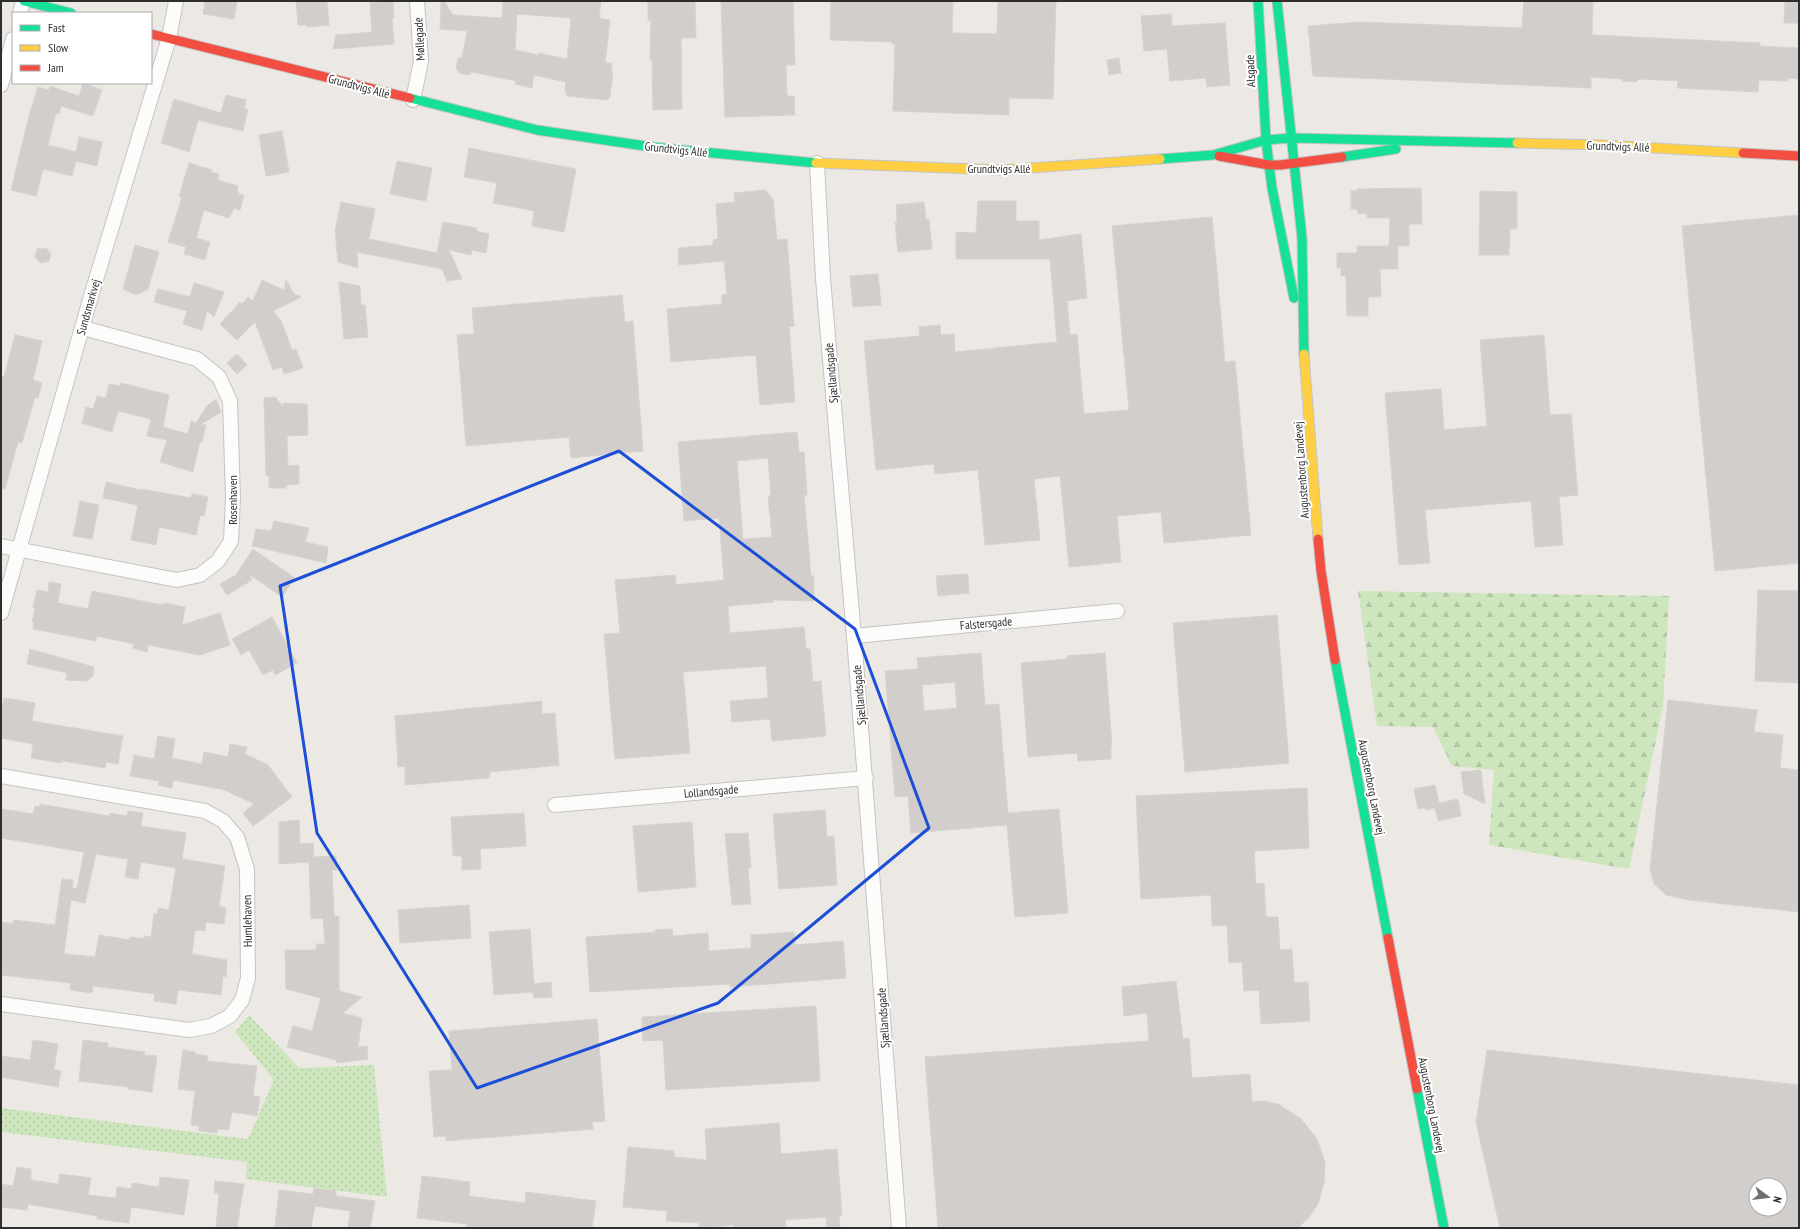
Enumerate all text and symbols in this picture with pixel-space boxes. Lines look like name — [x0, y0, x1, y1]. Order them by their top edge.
legend — [12, 12, 152, 84]
street label: Møllegade — [410, 17, 428, 61]
text: Fast — [48, 20, 66, 35]
text: Slow — [48, 40, 69, 55]
street label: Alsgade — [1242, 54, 1258, 88]
text: Jam — [47, 60, 64, 75]
street label: Grundtvigs Allé — [327, 71, 391, 101]
street label: Grundtvigs Allé — [1586, 137, 1650, 155]
street label: Grundtvigs Allé — [644, 138, 708, 160]
street label: Grundtvigs Allé — [967, 161, 1031, 176]
street label: Sundsmarkvej — [73, 277, 103, 337]
street label: Sjællandsgade — [821, 342, 841, 404]
street label: Augustenborg Landevej — [1290, 421, 1312, 519]
street label: Rosenhaven — [225, 475, 240, 525]
street label: Falstersgade — [959, 613, 1013, 633]
street label: Sjællandsgade — [849, 664, 869, 726]
street label: Augustenborg Landevej — [1355, 738, 1389, 836]
street label: Lollandsgade — [683, 781, 739, 801]
street label: Humlehaven — [239, 895, 255, 947]
street label: Sjællandsgade — [873, 987, 893, 1049]
street label: Augustenborg Landevej — [1415, 1056, 1449, 1154]
north arrow — [1748, 1177, 1788, 1217]
text: N — [1770, 1195, 1785, 1204]

